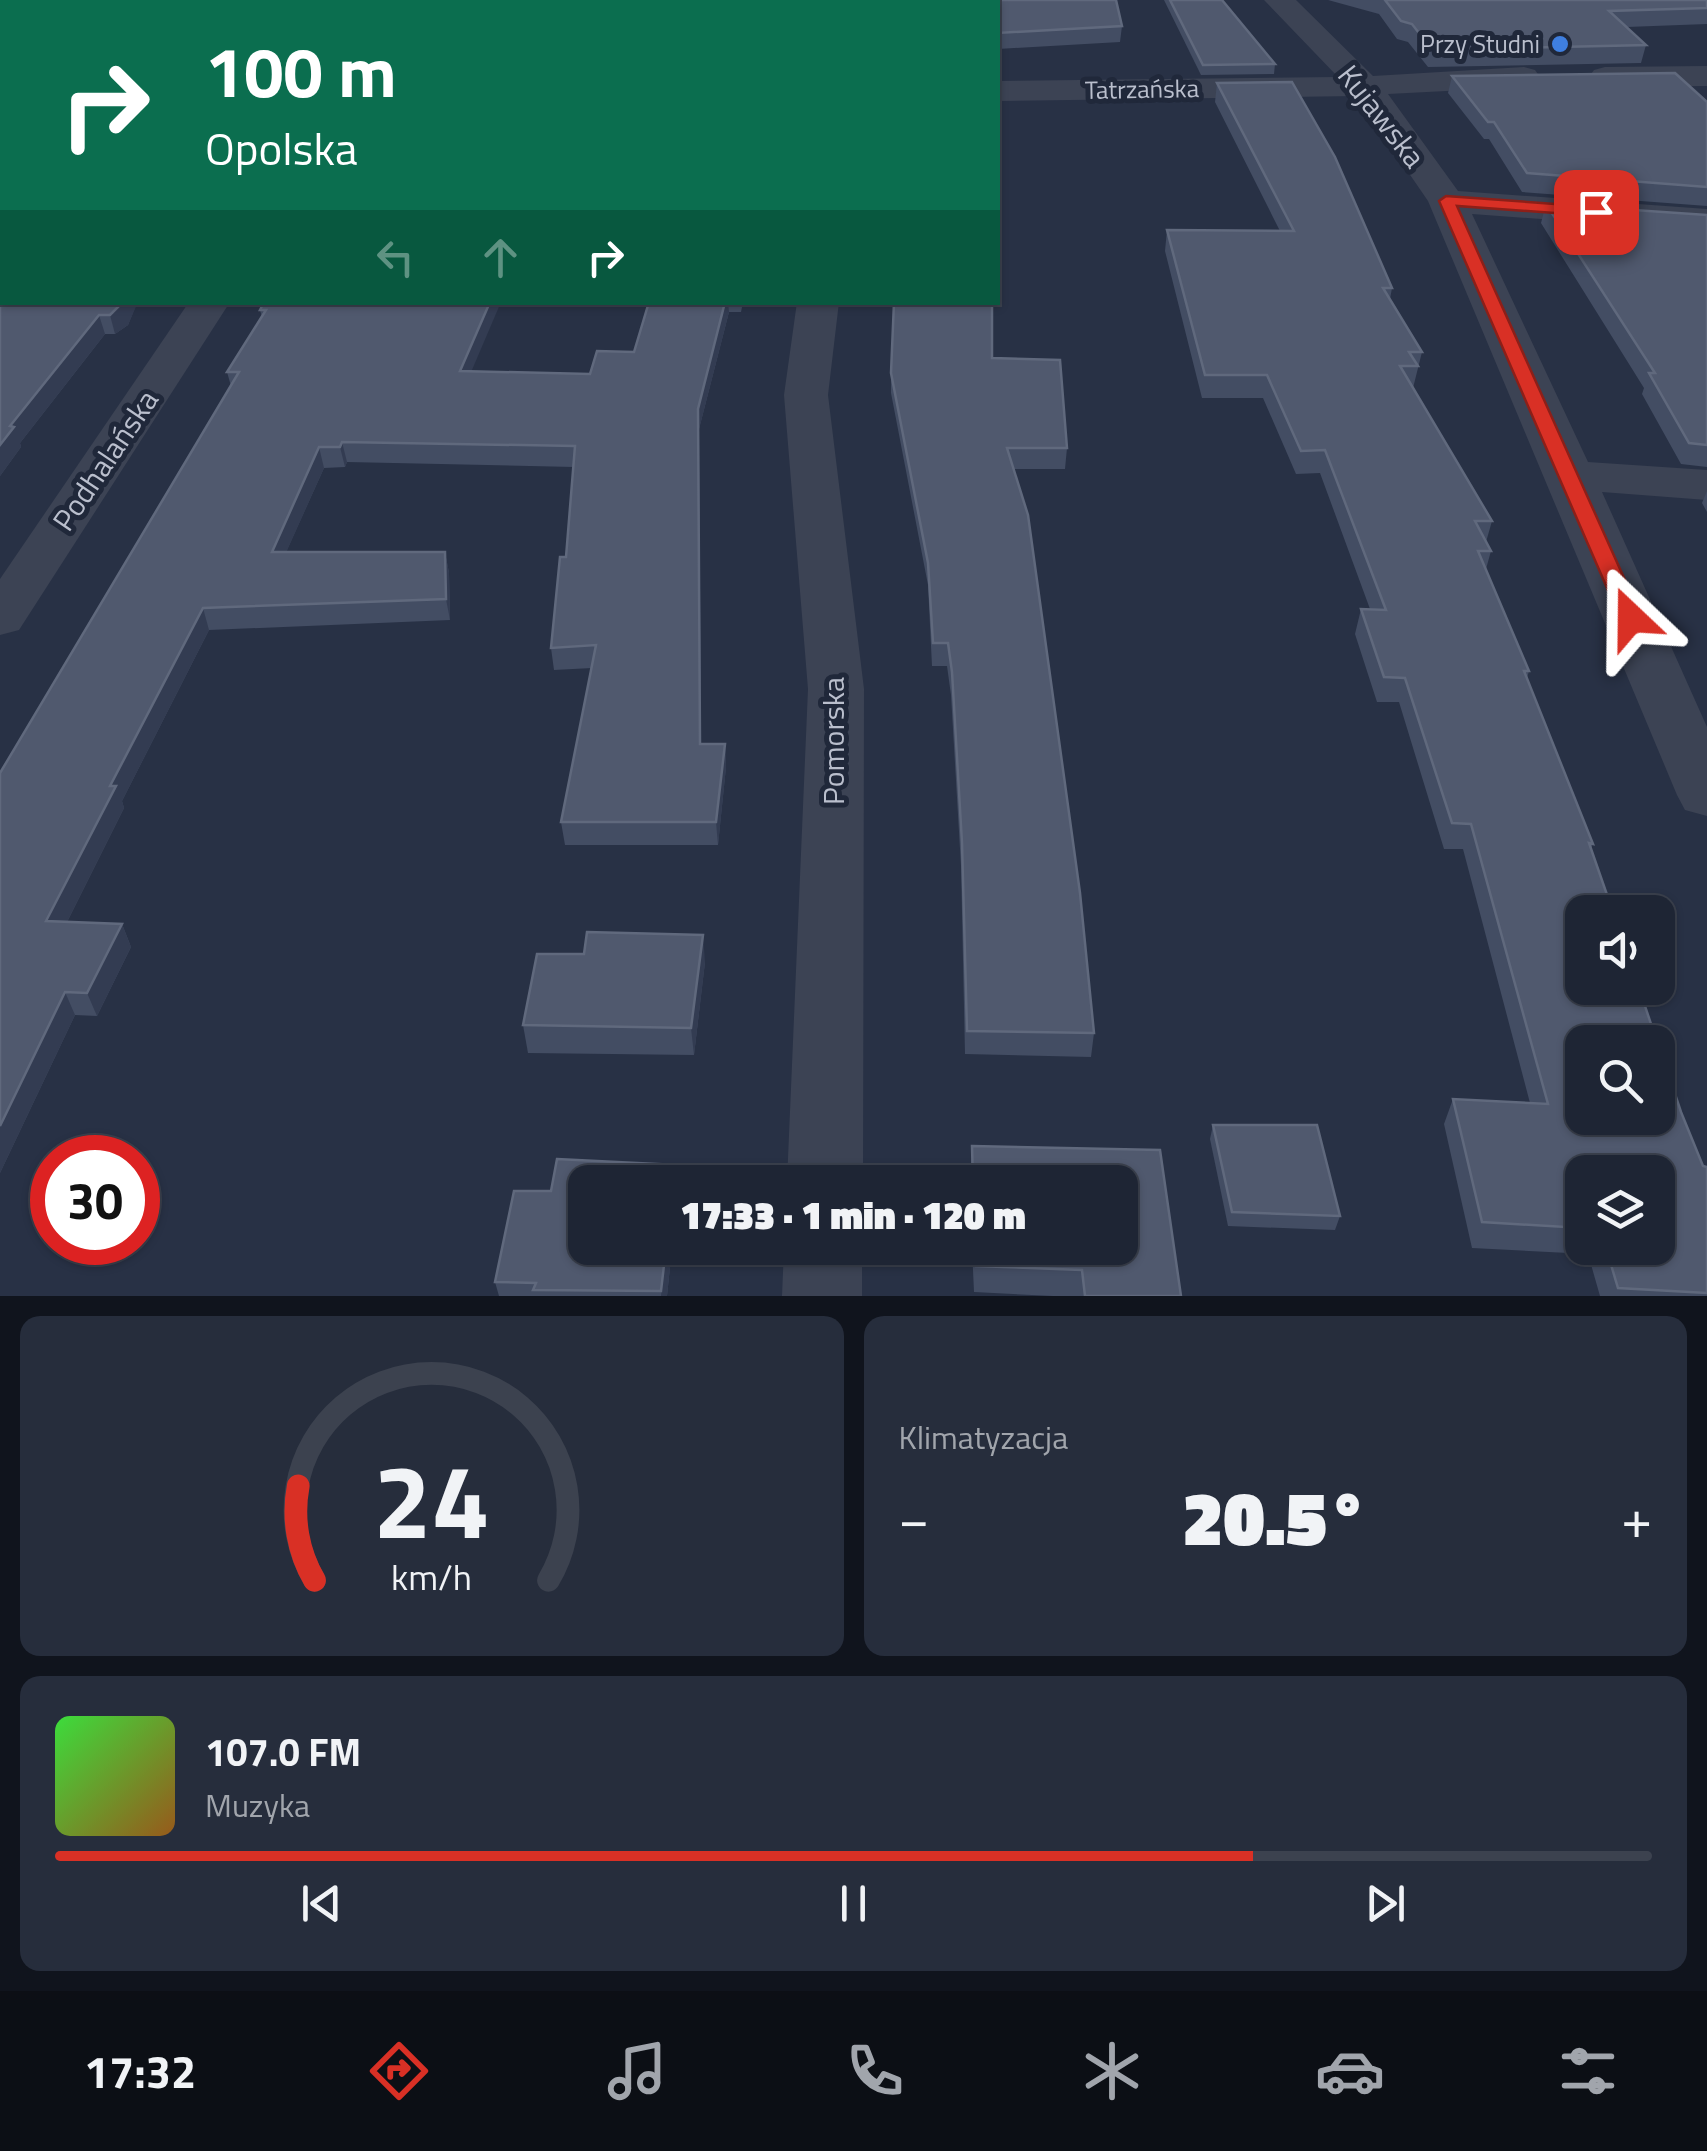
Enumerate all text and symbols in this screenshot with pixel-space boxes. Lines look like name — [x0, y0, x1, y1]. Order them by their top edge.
text: 100 m — [205, 18, 397, 124]
place label: Przy Studni — [1420, 25, 1540, 63]
marker: Przy Studni — [1549, 33, 1571, 55]
icon: right — [40, 40, 170, 170]
street label: Kujawska — [1327, 54, 1437, 178]
street label: Tatrzańska — [1085, 69, 1200, 109]
text: Opolska — [205, 114, 357, 182]
pin — [1554, 170, 1639, 255]
icon: arrive — [1569, 185, 1624, 240]
icon: left — [368, 230, 423, 285]
icon: ahead — [473, 230, 528, 285]
icon: right — [578, 230, 633, 285]
street label: Podhalańska — [41, 380, 169, 540]
position arrow — [1579, 566, 1683, 670]
street label: Pomorska — [810, 677, 856, 805]
map controls — [1565, 895, 1675, 1265]
button: sound — [1565, 895, 1675, 1005]
button: search — [1565, 1025, 1675, 1135]
speed limit sign: 30 — [30, 1135, 160, 1265]
button: layers — [1565, 1155, 1675, 1265]
text: 17:33 · 1 min · 120 m — [680, 1186, 1026, 1244]
text: Klimatyzacja — [899, 1413, 1068, 1461]
text: 24 — [374, 1420, 490, 1578]
text: 20.5° — [1182, 1460, 1368, 1574]
text: − — [899, 1476, 929, 1559]
text: + — [1621, 1476, 1652, 1559]
text: km/h — [391, 1549, 472, 1604]
text: 107.0 FM — [205, 1723, 361, 1781]
text: Muzyka — [205, 1781, 310, 1829]
icon: previous — [294, 1876, 349, 1931]
icon: pause — [826, 1876, 881, 1931]
icon: next — [1358, 1876, 1413, 1931]
icon: directions — [364, 2036, 434, 2106]
icon: music — [602, 2036, 672, 2106]
icon: phone — [840, 2036, 910, 2106]
icon: climate — [1077, 2036, 1147, 2106]
icon: car — [1315, 2036, 1385, 2106]
icon: filters — [1553, 2036, 1623, 2106]
text: 17:32 — [84, 2037, 196, 2105]

